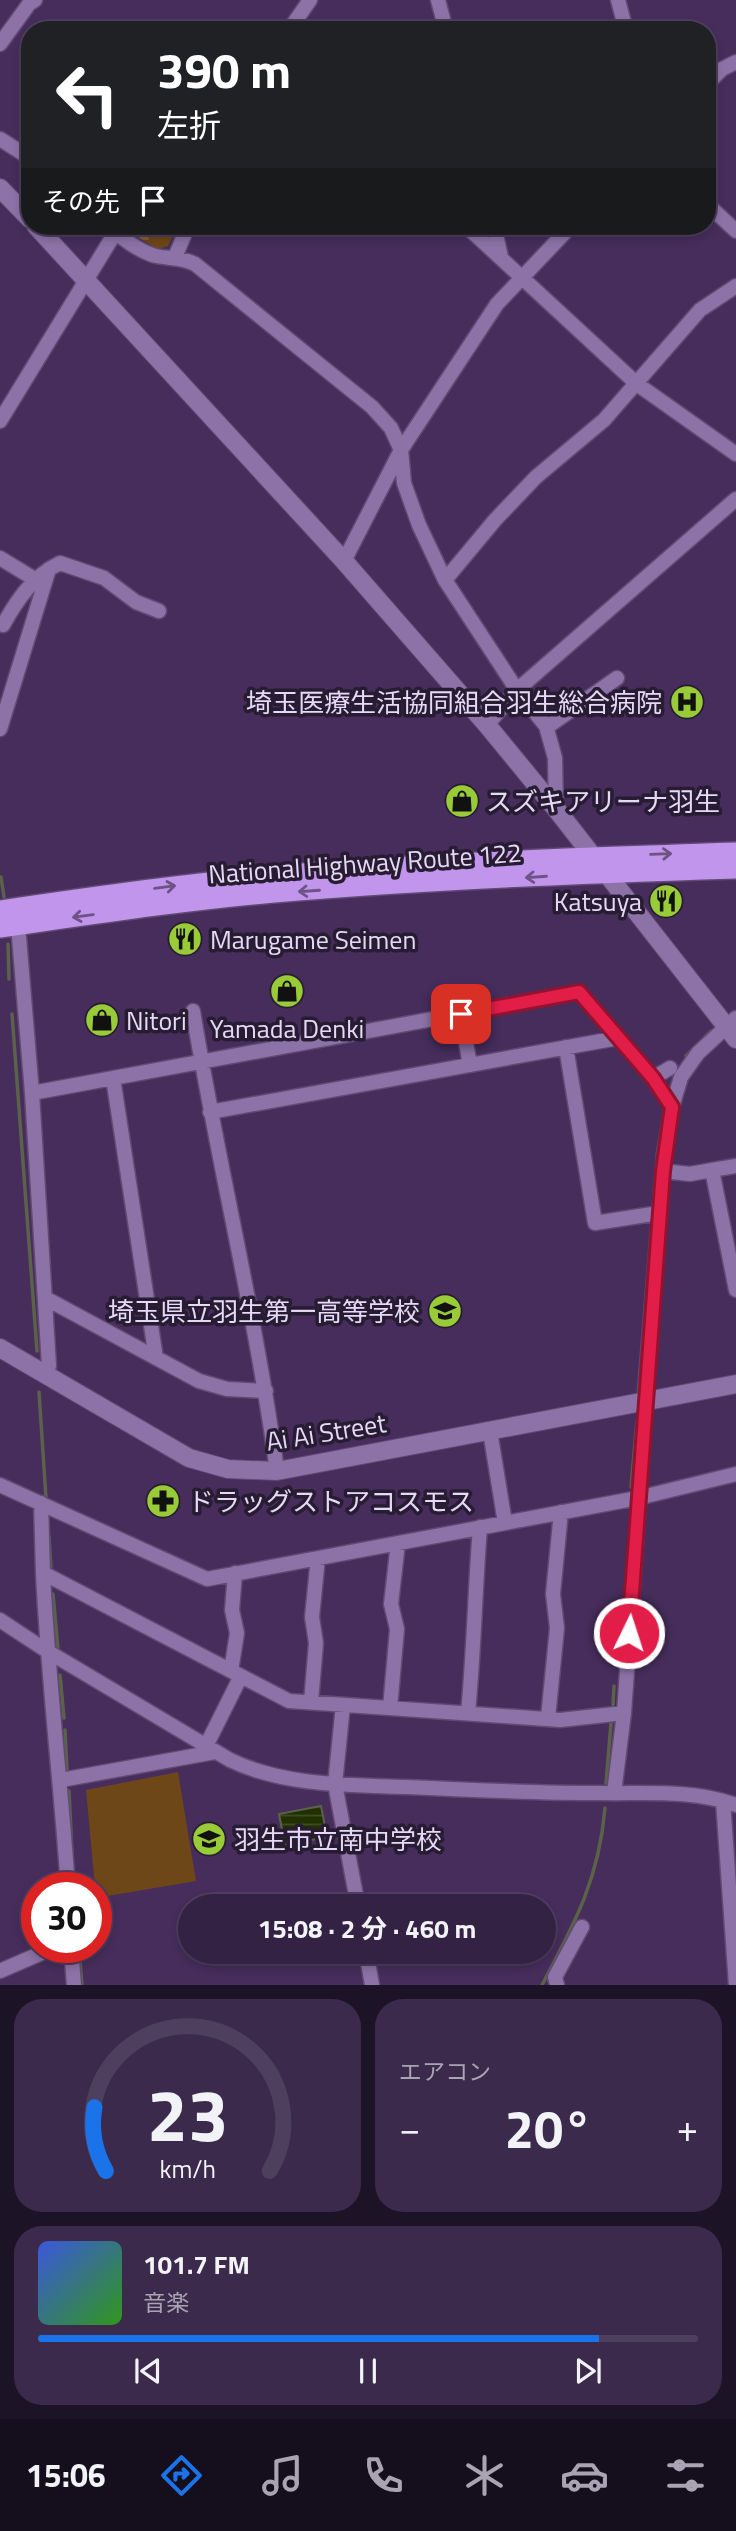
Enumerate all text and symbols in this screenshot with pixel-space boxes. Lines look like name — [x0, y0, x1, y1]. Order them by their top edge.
text: 390 m — [157, 32, 291, 107]
icon: left — [42, 49, 133, 140]
text: 左折 — [157, 101, 221, 149]
text: その先 — [42, 182, 120, 221]
icon: arrive — [134, 182, 172, 220]
place label: 埼玉医療生活協同組合羽生総合病院 — [246, 683, 662, 722]
hospital icon: 埼玉医療生活協同組合羽生総合病院 — [668, 683, 706, 721]
shop icon: スズキアリーナ羽生 — [443, 782, 481, 820]
place label: スズキアリーナ羽生 — [486, 782, 720, 821]
street label: National Highway Route 122 — [207, 833, 523, 893]
one-way arrow — [650, 847, 673, 861]
one-way arrow — [525, 871, 548, 884]
one-way arrow — [153, 881, 176, 894]
place label: Katsuya — [554, 882, 642, 921]
restaurant icon: Katsuya — [647, 882, 685, 920]
one-way arrow — [298, 885, 321, 898]
one-way arrow — [72, 910, 95, 923]
restaurant icon: Marugame Seimen — [166, 920, 204, 958]
place label: Marugame Seimen — [210, 920, 416, 959]
shop icon: Yamada Denki — [268, 972, 306, 1010]
pin — [431, 984, 491, 1044]
icon: arrive — [442, 995, 480, 1033]
shop icon: Nitori — [83, 1001, 121, 1039]
place label: Nitori — [126, 1001, 187, 1040]
place label: Yamada Denki — [210, 1009, 364, 1048]
place label: 埼玉県立羽生第一高等学校 — [108, 1292, 420, 1331]
school or university icon: 埼玉県立羽生第一高等学校 — [426, 1292, 464, 1330]
street label: Ai Ai Street — [263, 1403, 389, 1461]
pharmacy icon: ドラッグストアコスモス — [144, 1482, 182, 1520]
place label: ドラッグストアコスモス — [188, 1482, 474, 1521]
position arrow — [592, 1596, 666, 1670]
school or university icon: 羽生市立南中学校 — [190, 1820, 228, 1858]
place label: 羽生市立南中学校 — [234, 1820, 442, 1859]
speed limit sign: 30 — [21, 1872, 112, 1963]
text: 15:08 · 2 分 · 460 m — [258, 1909, 476, 1948]
text: エアコン — [399, 2054, 491, 2089]
text: 23 — [147, 2060, 228, 2170]
text: 20° — [505, 2089, 592, 2168]
text: − — [399, 2099, 420, 2157]
text: + — [677, 2099, 698, 2157]
text: km/h — [159, 2150, 216, 2188]
text: 101.7 FM — [143, 2245, 250, 2284]
text: 音楽 — [143, 2285, 189, 2320]
icon: previous — [129, 2352, 167, 2390]
icon: pause — [349, 2352, 387, 2390]
icon: next — [569, 2352, 607, 2390]
text: 15:06 — [26, 2451, 106, 2499]
icon: directions — [157, 2451, 206, 2500]
icon: music — [258, 2451, 307, 2500]
icon: phone — [359, 2451, 408, 2500]
icon: climate — [460, 2451, 509, 2500]
icon: car — [560, 2451, 609, 2500]
icon: filters — [661, 2451, 710, 2500]

